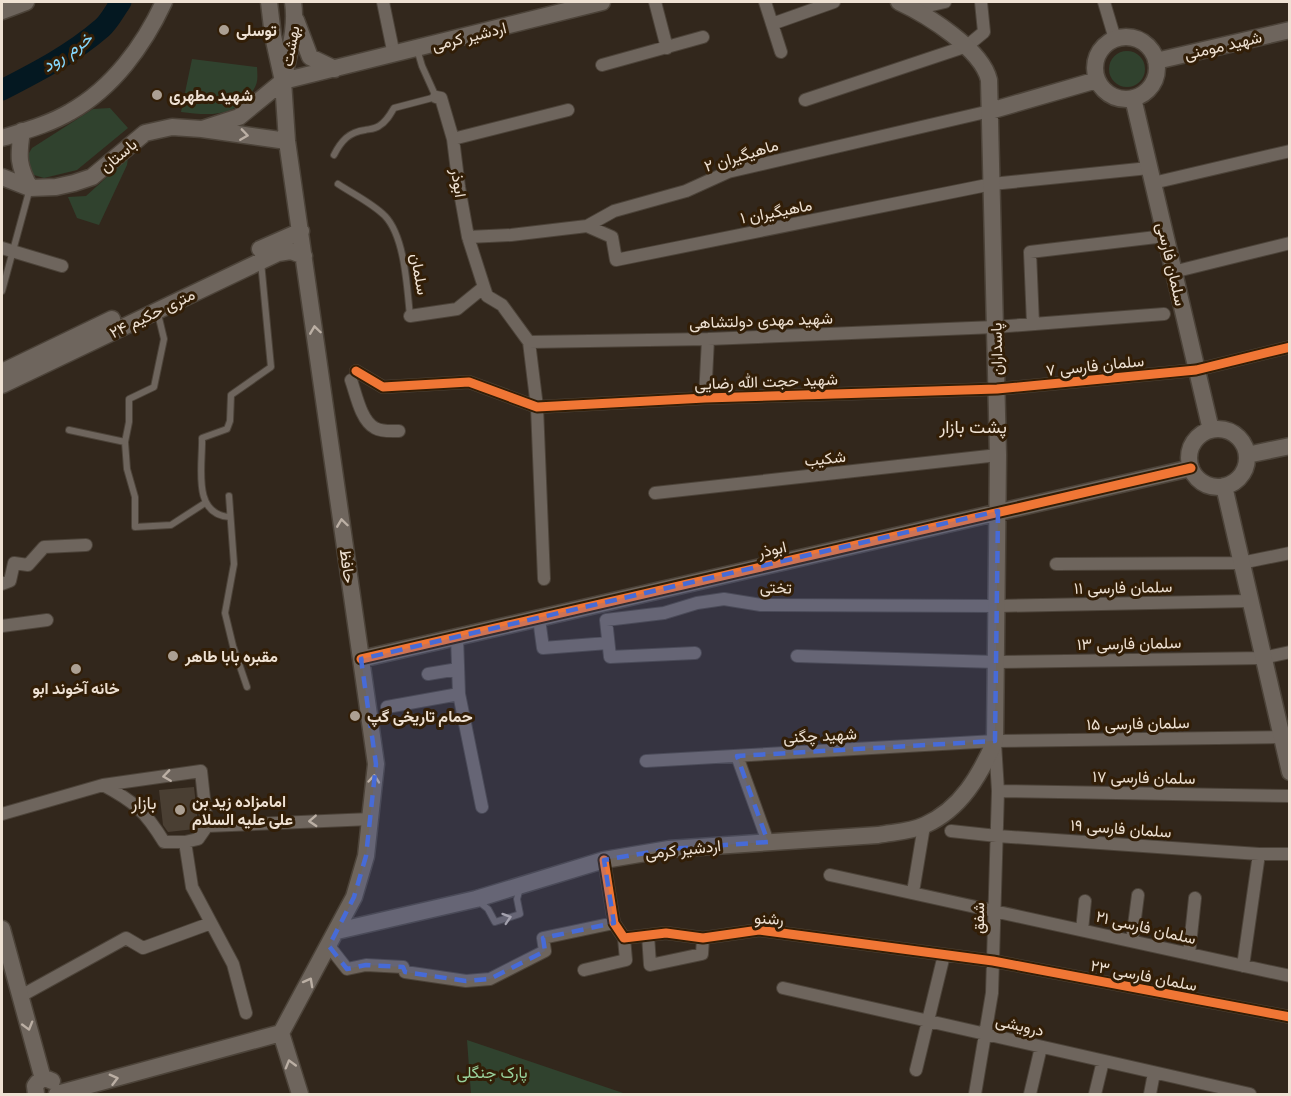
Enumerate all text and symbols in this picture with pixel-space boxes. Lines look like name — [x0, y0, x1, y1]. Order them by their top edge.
street label: اردشیر کرمی — [429, 16, 509, 57]
place label: توسلی — [236, 19, 277, 42]
marker: توسلی — [217, 23, 231, 37]
street label: بهشت — [276, 24, 305, 68]
water label: خرم رود — [36, 25, 98, 78]
street label: شهید مومنی — [1182, 25, 1264, 66]
place label: شهید مطهری — [169, 84, 253, 107]
marker: شهید مطهری — [150, 88, 164, 102]
one-way arrow — [240, 128, 249, 140]
street label: باستان — [95, 133, 142, 178]
street label: ماهیگیران ۲ — [701, 133, 781, 178]
street label: ابوذر — [445, 166, 472, 199]
street label: ماهیگیران ۱ — [738, 193, 814, 230]
street label: سلمان فارسی — [1151, 220, 1192, 308]
street label: سلمان — [405, 251, 434, 297]
street label: ۲۴ متری حکیم — [106, 283, 199, 344]
street label: شهید مهدی دولتشاهی — [689, 306, 833, 335]
street label: پاسداران — [985, 322, 1008, 376]
one-way arrow — [309, 326, 321, 335]
street label: سلمان فارسی ۷ — [1045, 349, 1145, 382]
street label: شهید حجت الله رضایی — [694, 367, 838, 396]
district label: پشت بازار — [938, 414, 1007, 439]
street label: شکیب — [803, 445, 847, 472]
one-way arrow — [336, 519, 348, 528]
street label: ابوذر — [755, 535, 789, 564]
street label: حافظ — [334, 547, 361, 585]
street label: تختی — [760, 575, 792, 600]
street label: سلمان فارسی ۱۱ — [1074, 575, 1172, 600]
street label: سلمان فارسی ۱۳ — [1077, 631, 1181, 656]
place label: مقبره بابا طاهر — [184, 645, 278, 668]
marker: مقبره بابا طاهر — [166, 649, 180, 663]
marker: خانه آخوند ابو — [69, 662, 83, 676]
place label: خانه آخوند ابو — [32, 677, 120, 700]
place label: حمام تاریخی گپ — [367, 705, 473, 728]
marker: حمام تاریخی گپ — [348, 709, 362, 723]
street label: سلمان فارسی ۱۵ — [1086, 711, 1190, 736]
street label: شهید چگنی — [783, 722, 857, 749]
street label: سلمان فارسی ۱۷ — [1092, 765, 1196, 790]
one-way arrow — [163, 769, 172, 782]
one-way arrow — [367, 774, 380, 783]
district label: بازار — [130, 790, 157, 815]
place label: امامزاده زید بن علی علیه السلام — [192, 790, 293, 831]
marker: امامزاده زید بن علی علیه السلام — [173, 803, 187, 817]
street label: سلمان فارسی ۱۹ — [1070, 813, 1172, 844]
one-way arrow — [308, 815, 317, 828]
street label: اردشیر کرمی — [644, 834, 722, 865]
street label: شفق — [967, 902, 990, 934]
street label: سلمان فارسی ۲۱ — [1094, 905, 1198, 950]
street label: رشنو — [754, 906, 784, 931]
one-way arrow — [501, 913, 512, 925]
street label: سلمان فارسی ۲۳ — [1089, 954, 1199, 997]
one-way arrow — [302, 977, 313, 988]
street label: درویشی — [993, 1009, 1046, 1042]
one-way arrow — [21, 1020, 33, 1031]
one-way arrow — [285, 1059, 297, 1070]
park label: پارک جنگلی — [456, 1061, 528, 1084]
one-way arrow — [108, 1074, 118, 1086]

